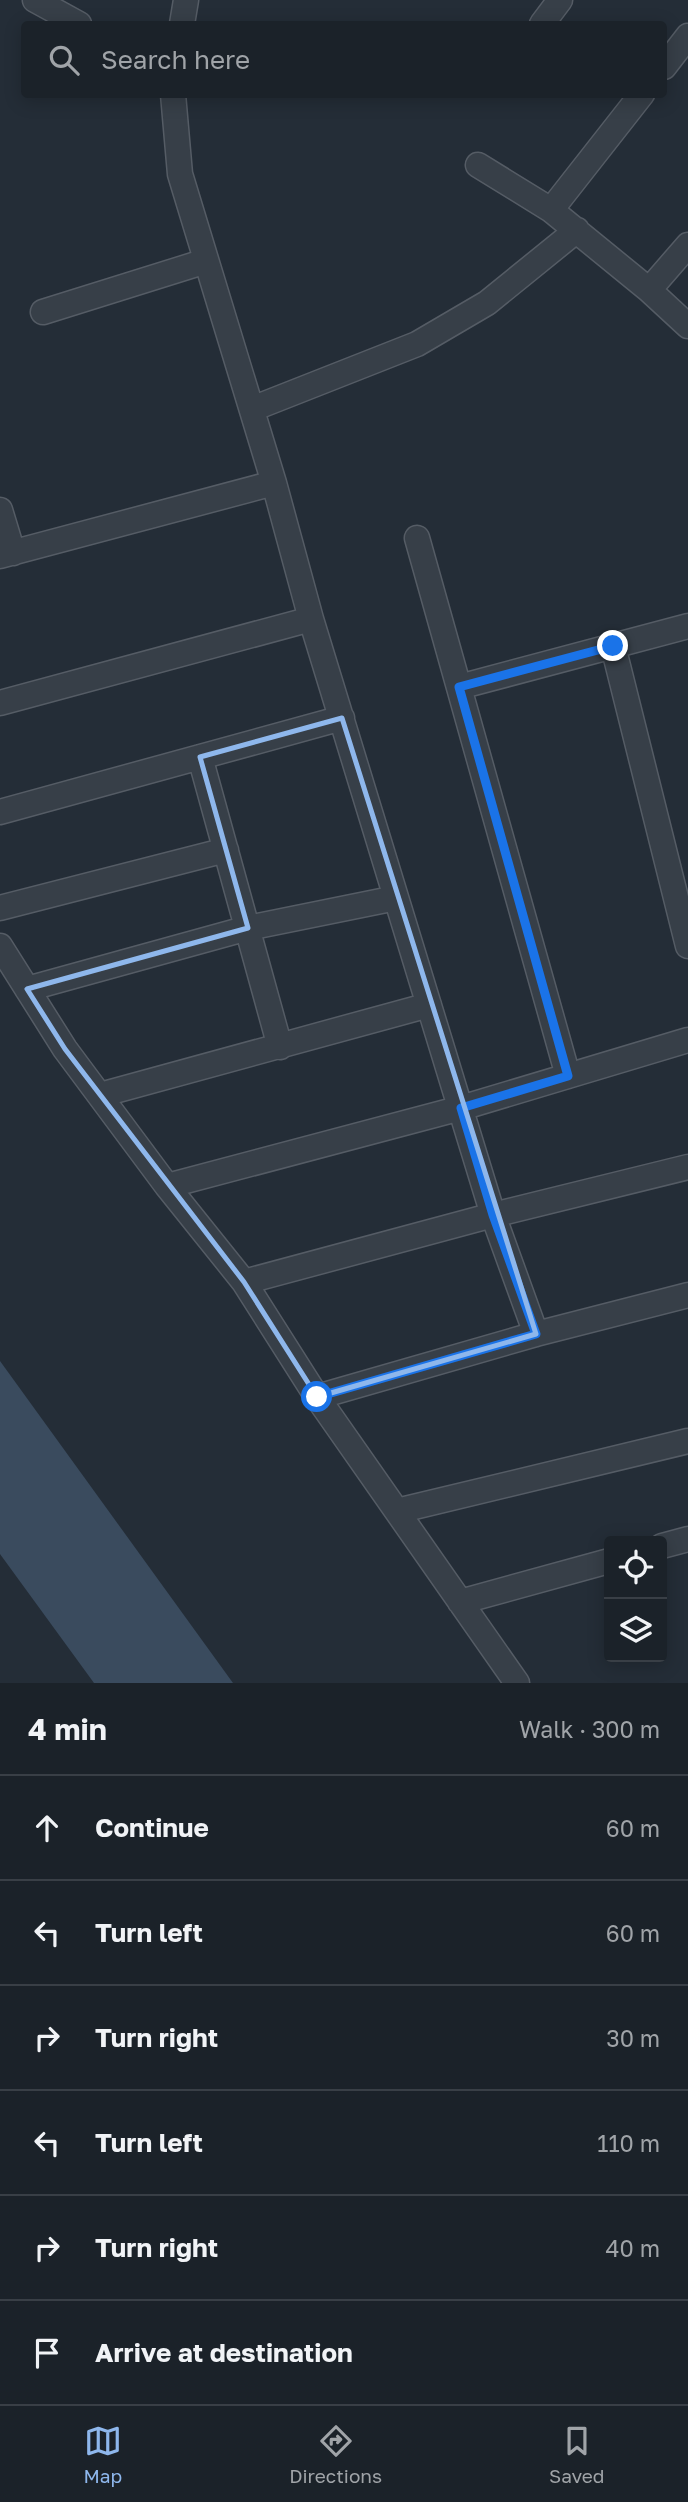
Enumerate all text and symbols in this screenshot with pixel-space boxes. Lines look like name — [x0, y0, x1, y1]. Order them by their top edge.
search box — [21, 21, 667, 98]
icon: search — [45, 41, 83, 79]
text: Search here — [101, 44, 250, 75]
route end — [597, 630, 628, 661]
route start — [301, 1381, 332, 1412]
map controls — [604, 1536, 667, 1662]
button: locate — [604, 1536, 667, 1599]
button: layers — [604, 1599, 667, 1662]
text: 4 min — [28, 1711, 107, 1747]
text: Walk · 300 m — [519, 1715, 660, 1743]
icon: ahead — [28, 1809, 66, 1847]
text: Continue — [95, 1812, 209, 1843]
text: 60 m — [606, 1814, 660, 1842]
icon: left — [28, 1914, 66, 1952]
text: Turn left — [95, 1917, 203, 1948]
text: 60 m — [606, 1919, 660, 1947]
icon: right — [28, 2019, 66, 2057]
text: Turn right — [95, 2022, 218, 2053]
text: 30 m — [606, 2024, 660, 2052]
icon: left — [28, 2124, 66, 2162]
text: Turn left — [95, 2127, 203, 2158]
text: 110 m — [597, 2129, 660, 2157]
icon: right — [28, 2229, 66, 2267]
text: Turn right — [95, 2232, 218, 2263]
text: 40 m — [606, 2234, 660, 2262]
icon: arrive — [28, 2334, 66, 2372]
text: Arrive at destination — [95, 2337, 353, 2368]
tab: Map — [83, 2422, 122, 2487]
tab: Directions — [289, 2422, 382, 2487]
tab: Saved — [549, 2422, 605, 2487]

